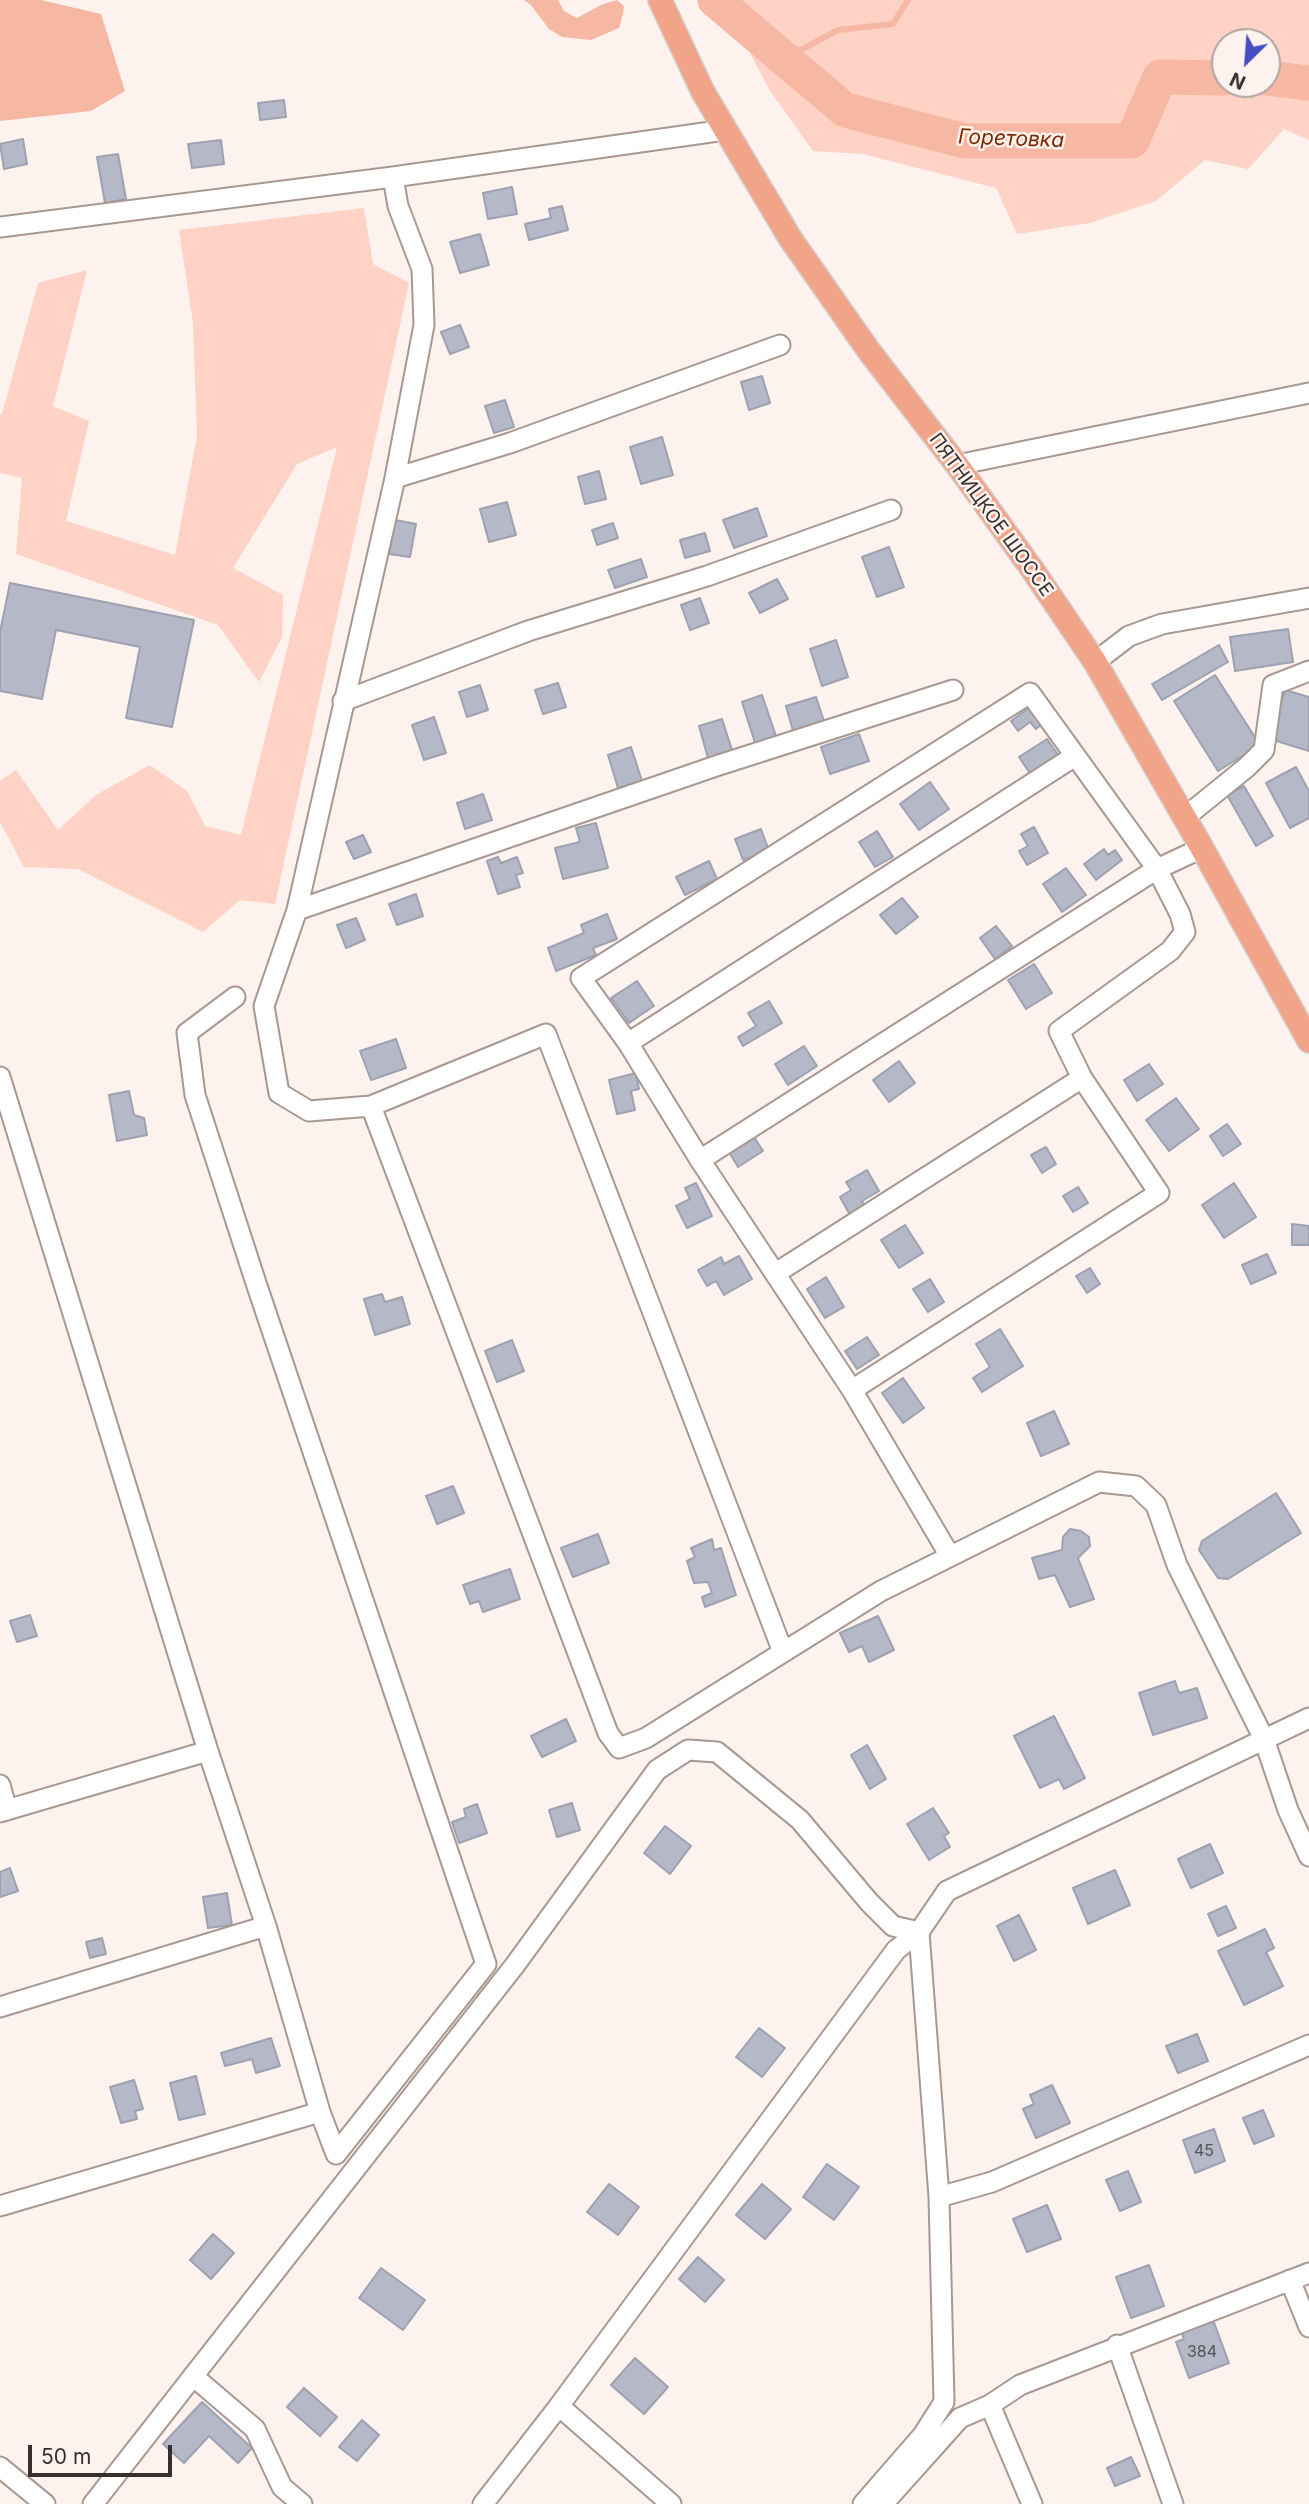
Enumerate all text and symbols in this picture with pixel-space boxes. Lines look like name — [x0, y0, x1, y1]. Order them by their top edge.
north arrow — [1211, 28, 1281, 98]
text: N — [1226, 67, 1249, 94]
water label: Горетовка — [957, 125, 1065, 153]
street label: ПЯТНИЦКОЕ ШОССЕ — [924, 429, 1058, 601]
house number: 45 — [1194, 2141, 1214, 2161]
house number: 384 — [1187, 2342, 1217, 2362]
scale bar — [32, 2430, 175, 2474]
text: 50 m — [41, 2444, 91, 2469]

